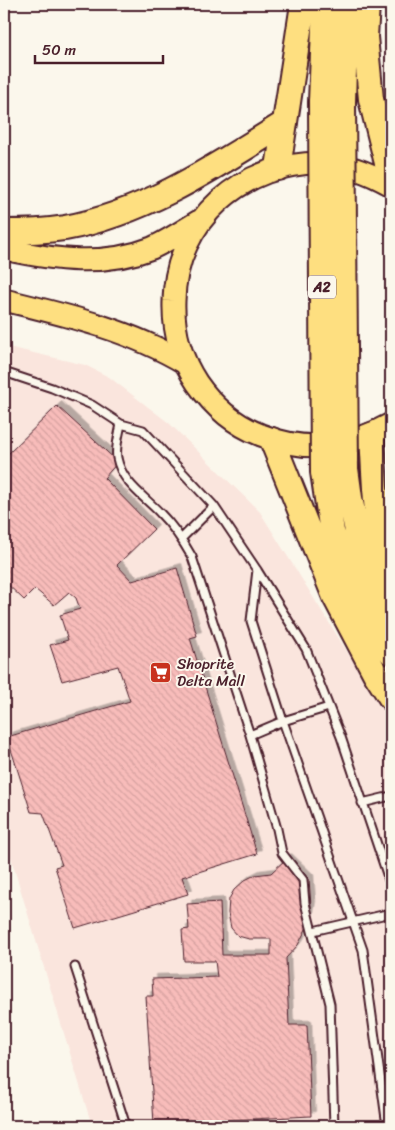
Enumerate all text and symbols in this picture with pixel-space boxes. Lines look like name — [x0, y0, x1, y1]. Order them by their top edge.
scale bar — [35, 32, 162, 64]
text: 50 m — [42, 37, 77, 63]
road number: A2 — [308, 276, 336, 298]
place label: Shoprite Delta Mall — [177, 651, 246, 694]
supermarket icon: Shoprite Delta Mall — [149, 661, 173, 685]

